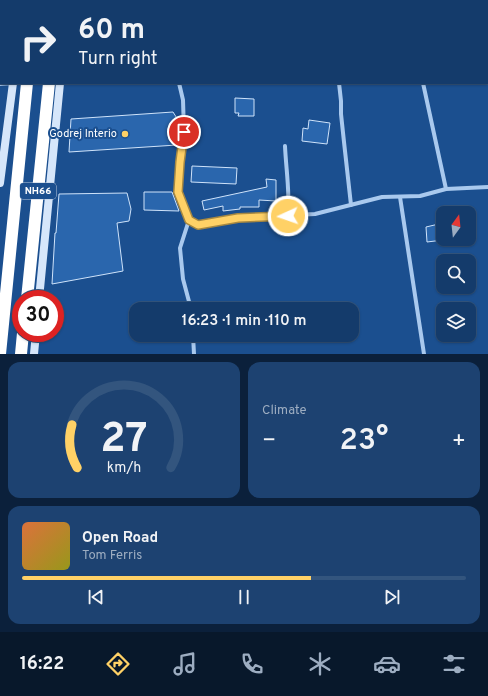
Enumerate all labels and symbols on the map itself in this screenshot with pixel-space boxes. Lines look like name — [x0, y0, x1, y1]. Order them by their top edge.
pin — [167, 115, 201, 149]
place label: Godrej Interio — [49, 127, 117, 141]
marker: Godrej Interio — [120, 129, 130, 139]
road number: NH66 — [20, 183, 56, 199]
position arrow — [267, 195, 309, 237]
north arrow — [436, 206, 476, 246]
speed limit sign: 30 — [12, 290, 64, 342]

